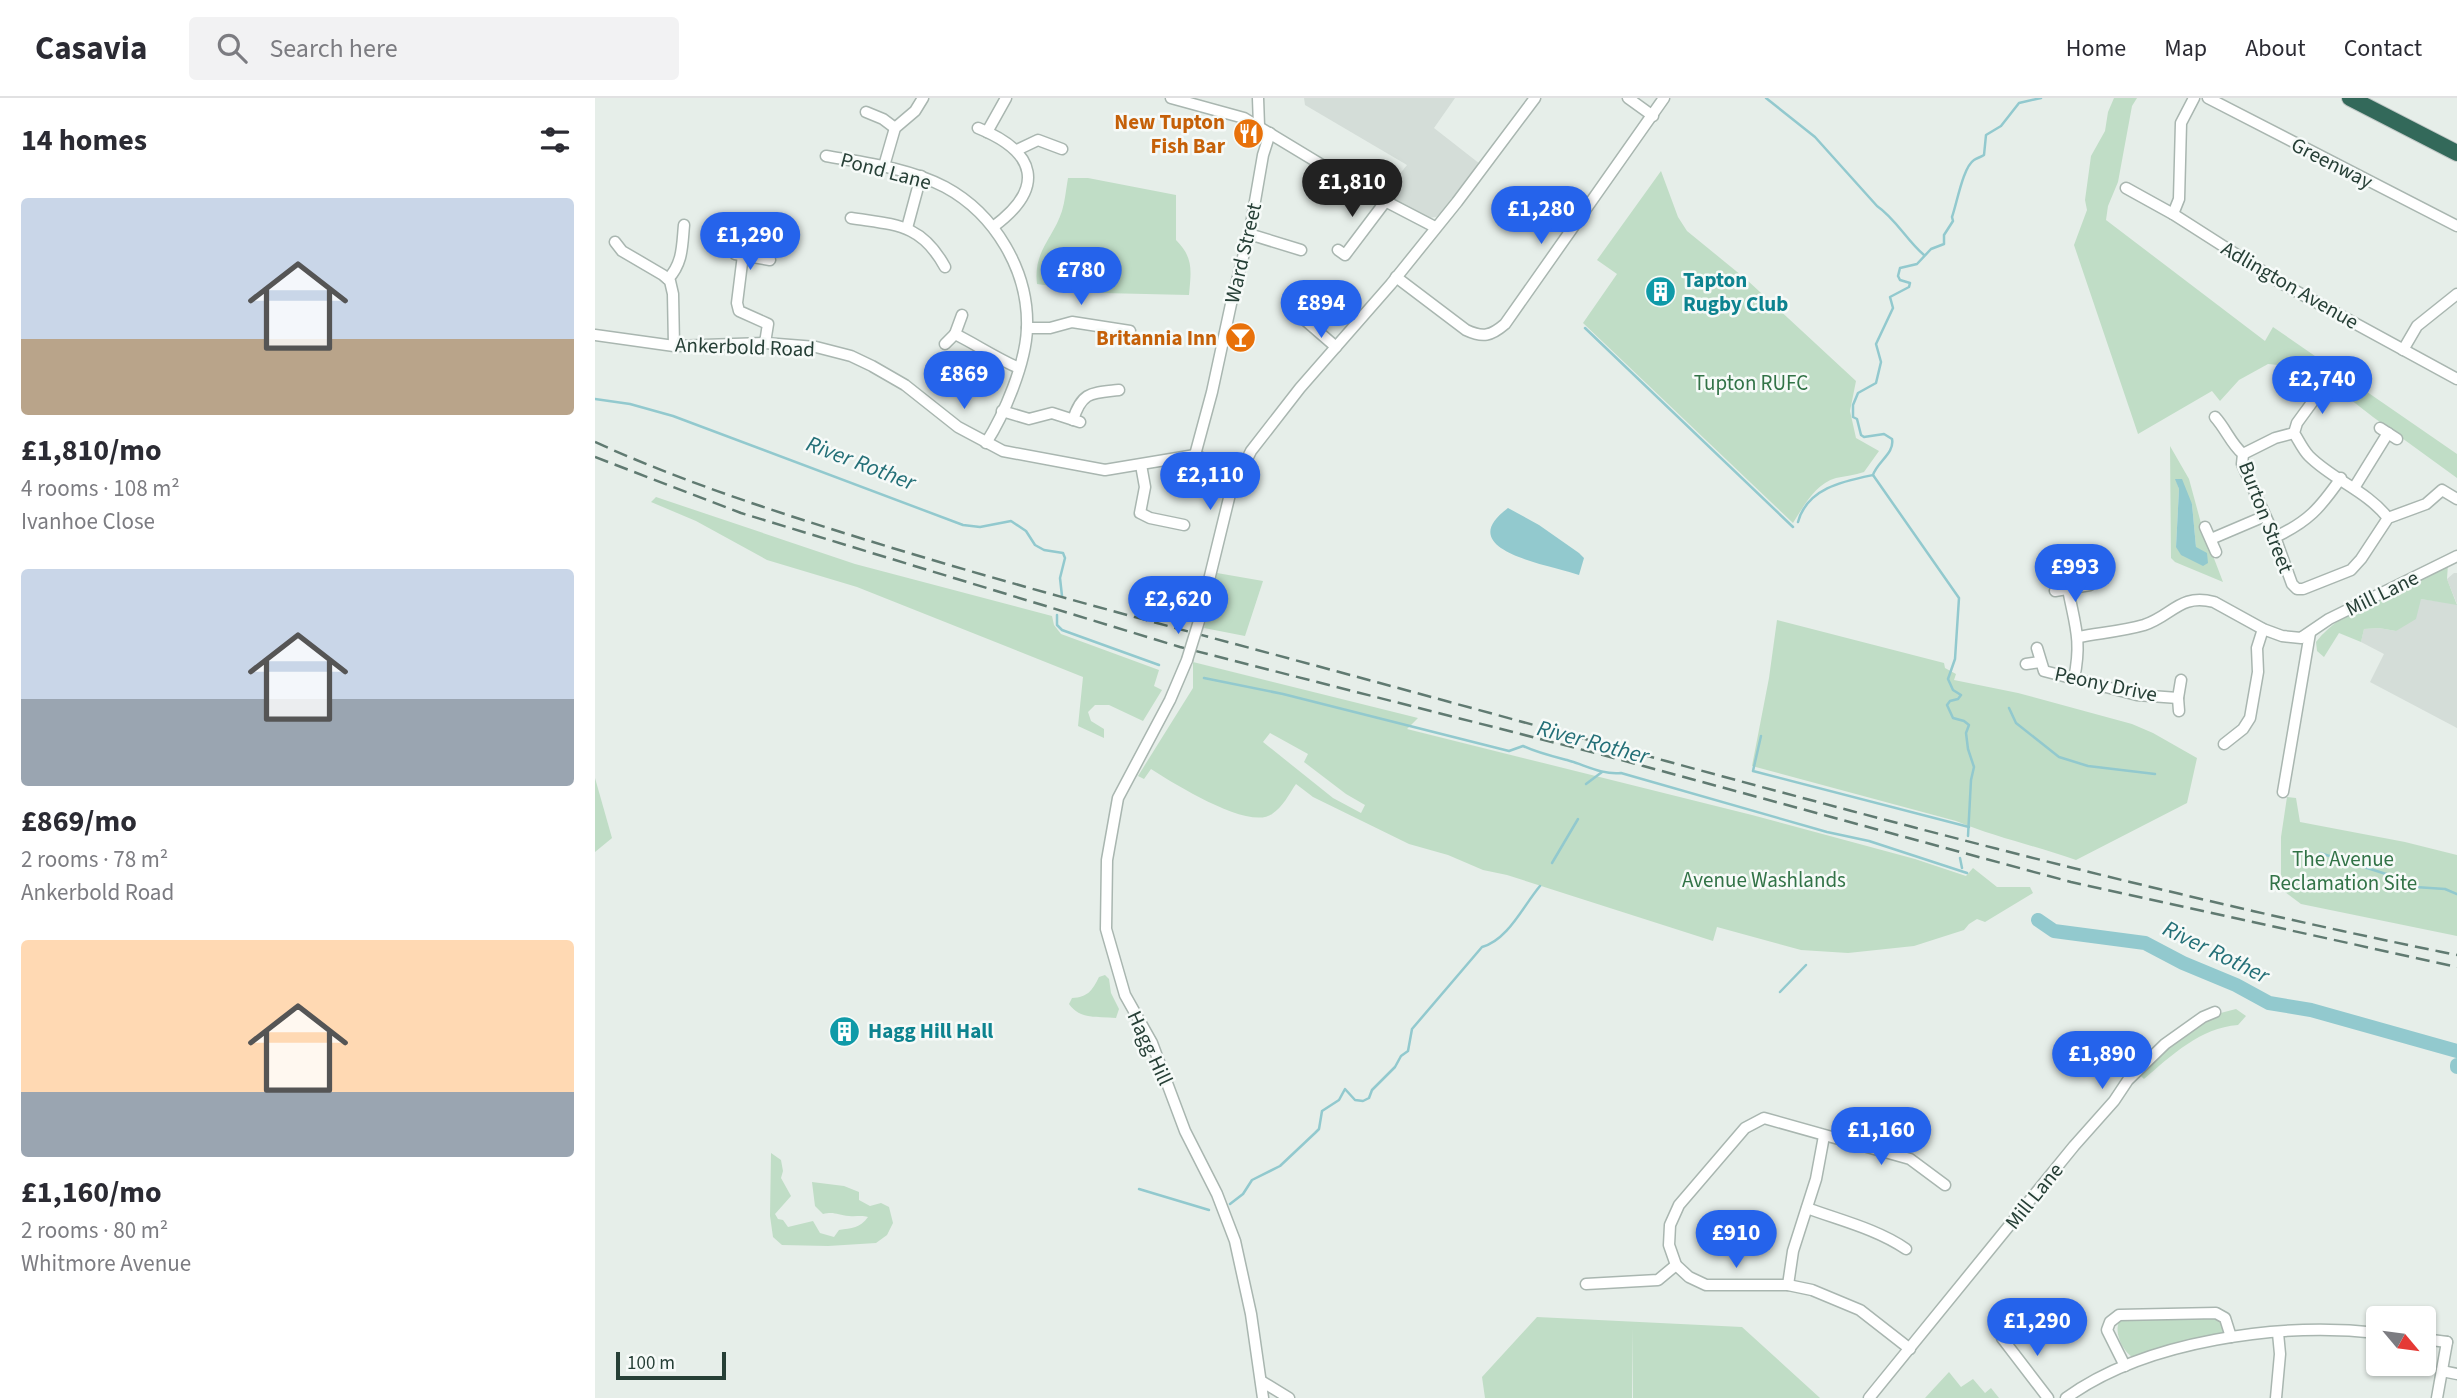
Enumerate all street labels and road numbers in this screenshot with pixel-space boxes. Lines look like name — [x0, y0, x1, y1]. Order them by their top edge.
street label: Greenway — [2286, 130, 2378, 196]
street label: Pond Lane — [837, 145, 935, 197]
street label: Ward Street — [1217, 200, 1269, 306]
street label: Adlington Avenue — [2216, 233, 2364, 337]
street label: Ankerbold Road — [675, 330, 815, 364]
street label: Burton Street — [2231, 457, 2301, 577]
street label: Mill Lane — [2340, 562, 2424, 624]
street label: Peony Drive — [2052, 658, 2160, 710]
street label: Hagg Hill — [1120, 1006, 1180, 1090]
street label: Mill Lane — [1998, 1156, 2070, 1236]

